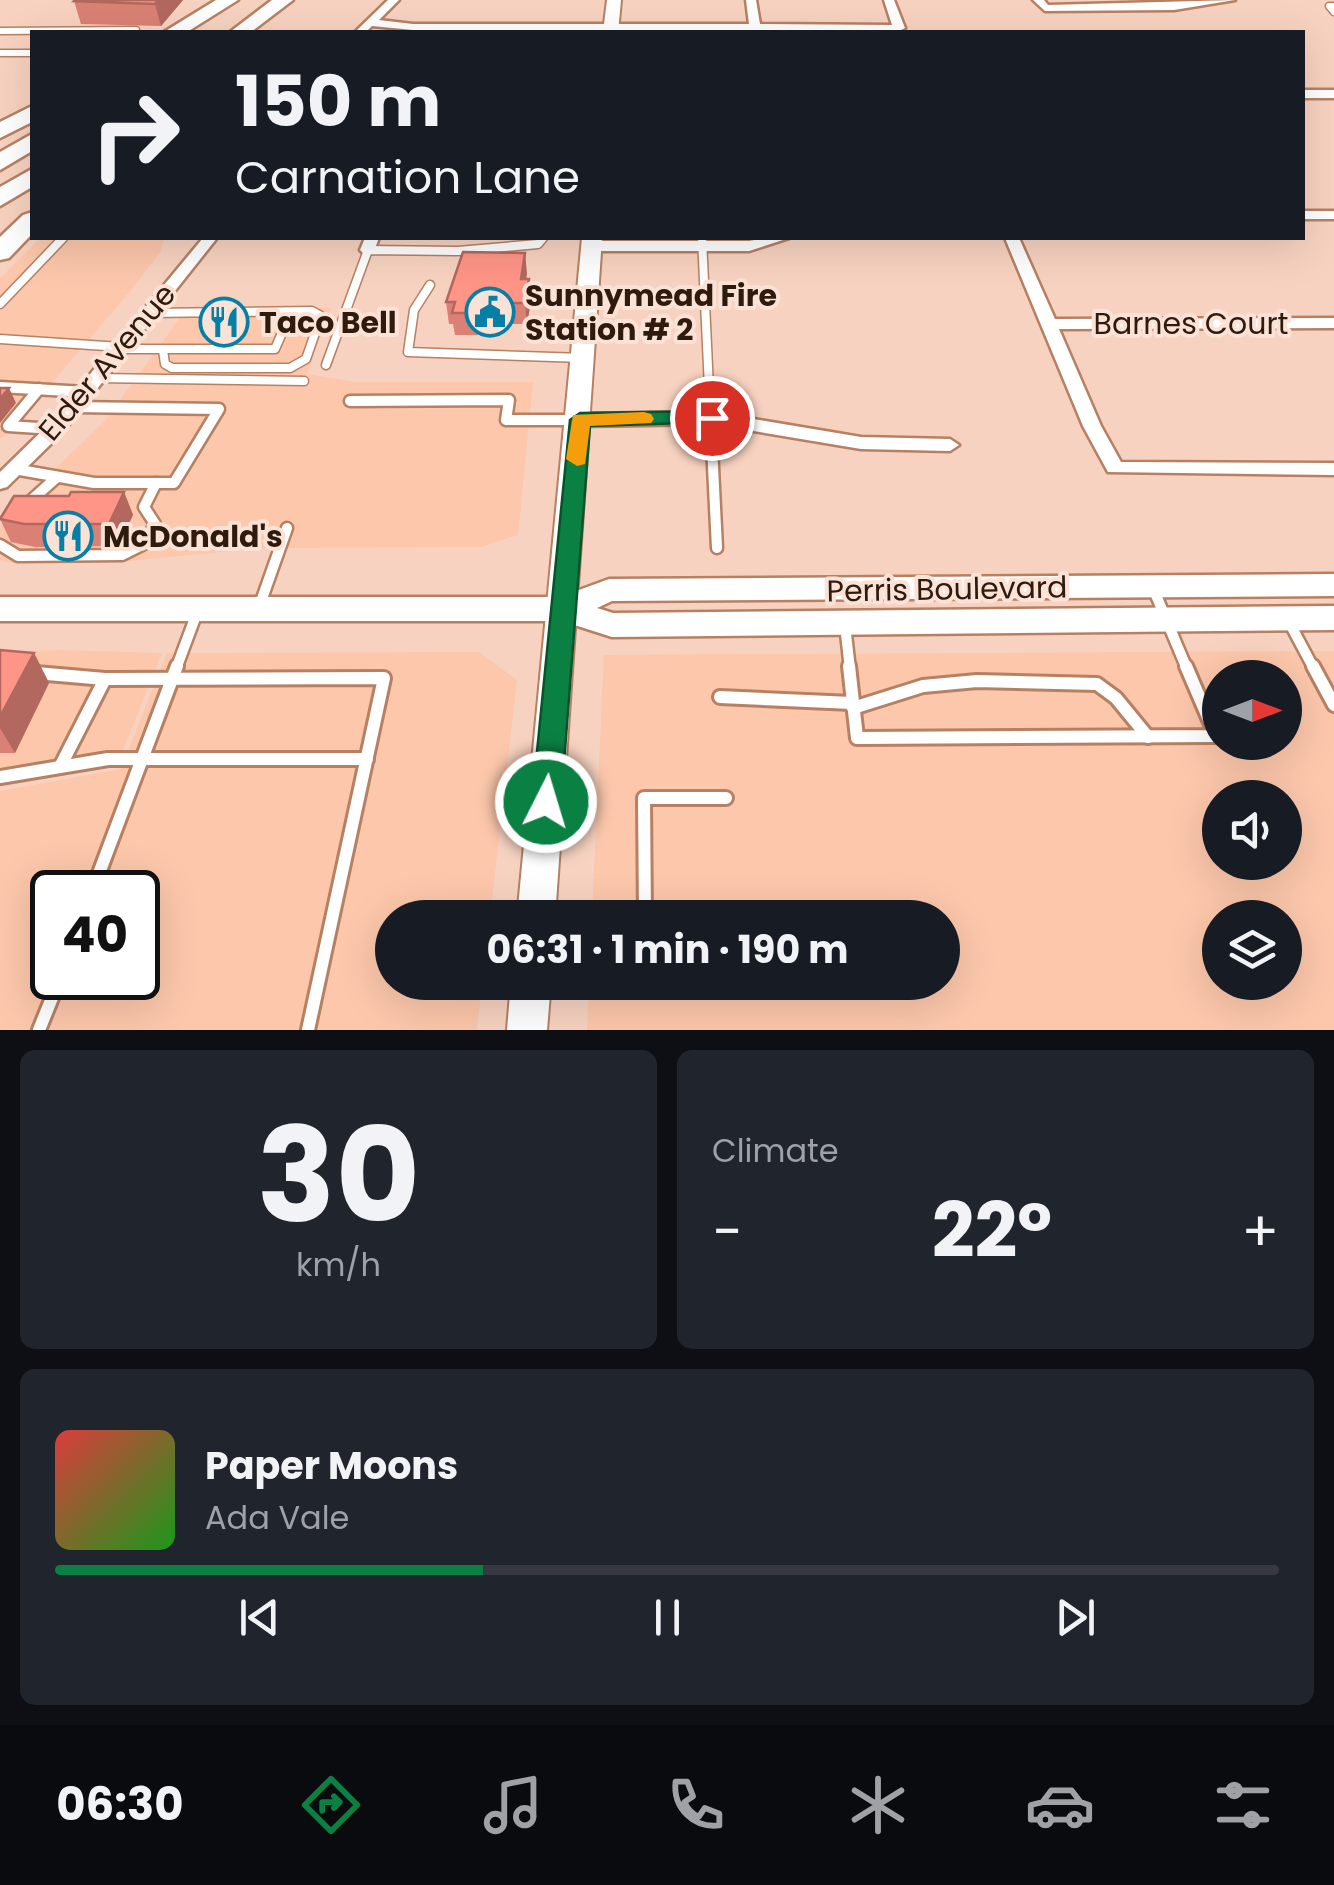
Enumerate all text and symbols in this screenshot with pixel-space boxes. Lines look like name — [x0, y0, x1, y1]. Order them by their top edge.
text: 150 m — [235, 52, 441, 151]
icon: right — [70, 70, 200, 200]
text: Carnation Lane — [235, 146, 580, 209]
street label: Elder Avenue — [28, 274, 186, 450]
place label: Sunnymead Fire Station # 2 — [525, 274, 777, 351]
public building icon: Sunnymead Fire Station # 2 — [464, 286, 516, 338]
restaurant icon: Taco Bell — [198, 296, 250, 348]
place label: Taco Bell — [259, 301, 397, 344]
street label: Barnes Court — [1094, 302, 1289, 345]
pin — [670, 376, 755, 461]
icon: arrive — [685, 391, 740, 446]
restaurant icon: McDonald's — [42, 510, 94, 562]
place label: McDonald's — [103, 515, 283, 558]
street label: Perris Boulevard — [826, 565, 1068, 613]
north arrow — [1202, 660, 1302, 760]
map controls — [1202, 660, 1302, 1000]
position arrow — [494, 750, 598, 854]
button: sound — [1202, 780, 1302, 880]
speed limit sign: 40 — [30, 870, 160, 1000]
button: layers — [1202, 900, 1302, 1000]
text: 06:31 · 1 min · 190 m — [486, 923, 849, 976]
text: 30 — [257, 1084, 420, 1267]
text: Climate — [712, 1128, 839, 1173]
text: 22° — [932, 1178, 1052, 1283]
text: − — [712, 1193, 742, 1270]
text: + — [1241, 1193, 1279, 1270]
text: km/h — [296, 1242, 381, 1287]
text: Paper Moons — [205, 1439, 458, 1492]
text: Ada Vale — [205, 1495, 349, 1540]
icon: previous — [232, 1590, 287, 1645]
icon: pause — [640, 1590, 695, 1645]
icon: next — [1048, 1590, 1103, 1645]
icon: directions — [296, 1770, 366, 1840]
icon: music — [478, 1770, 548, 1840]
icon: phone — [661, 1770, 731, 1840]
icon: climate — [843, 1770, 913, 1840]
icon: car — [1025, 1770, 1095, 1840]
icon: filters — [1208, 1770, 1278, 1840]
text: 06:30 — [56, 1773, 184, 1836]

